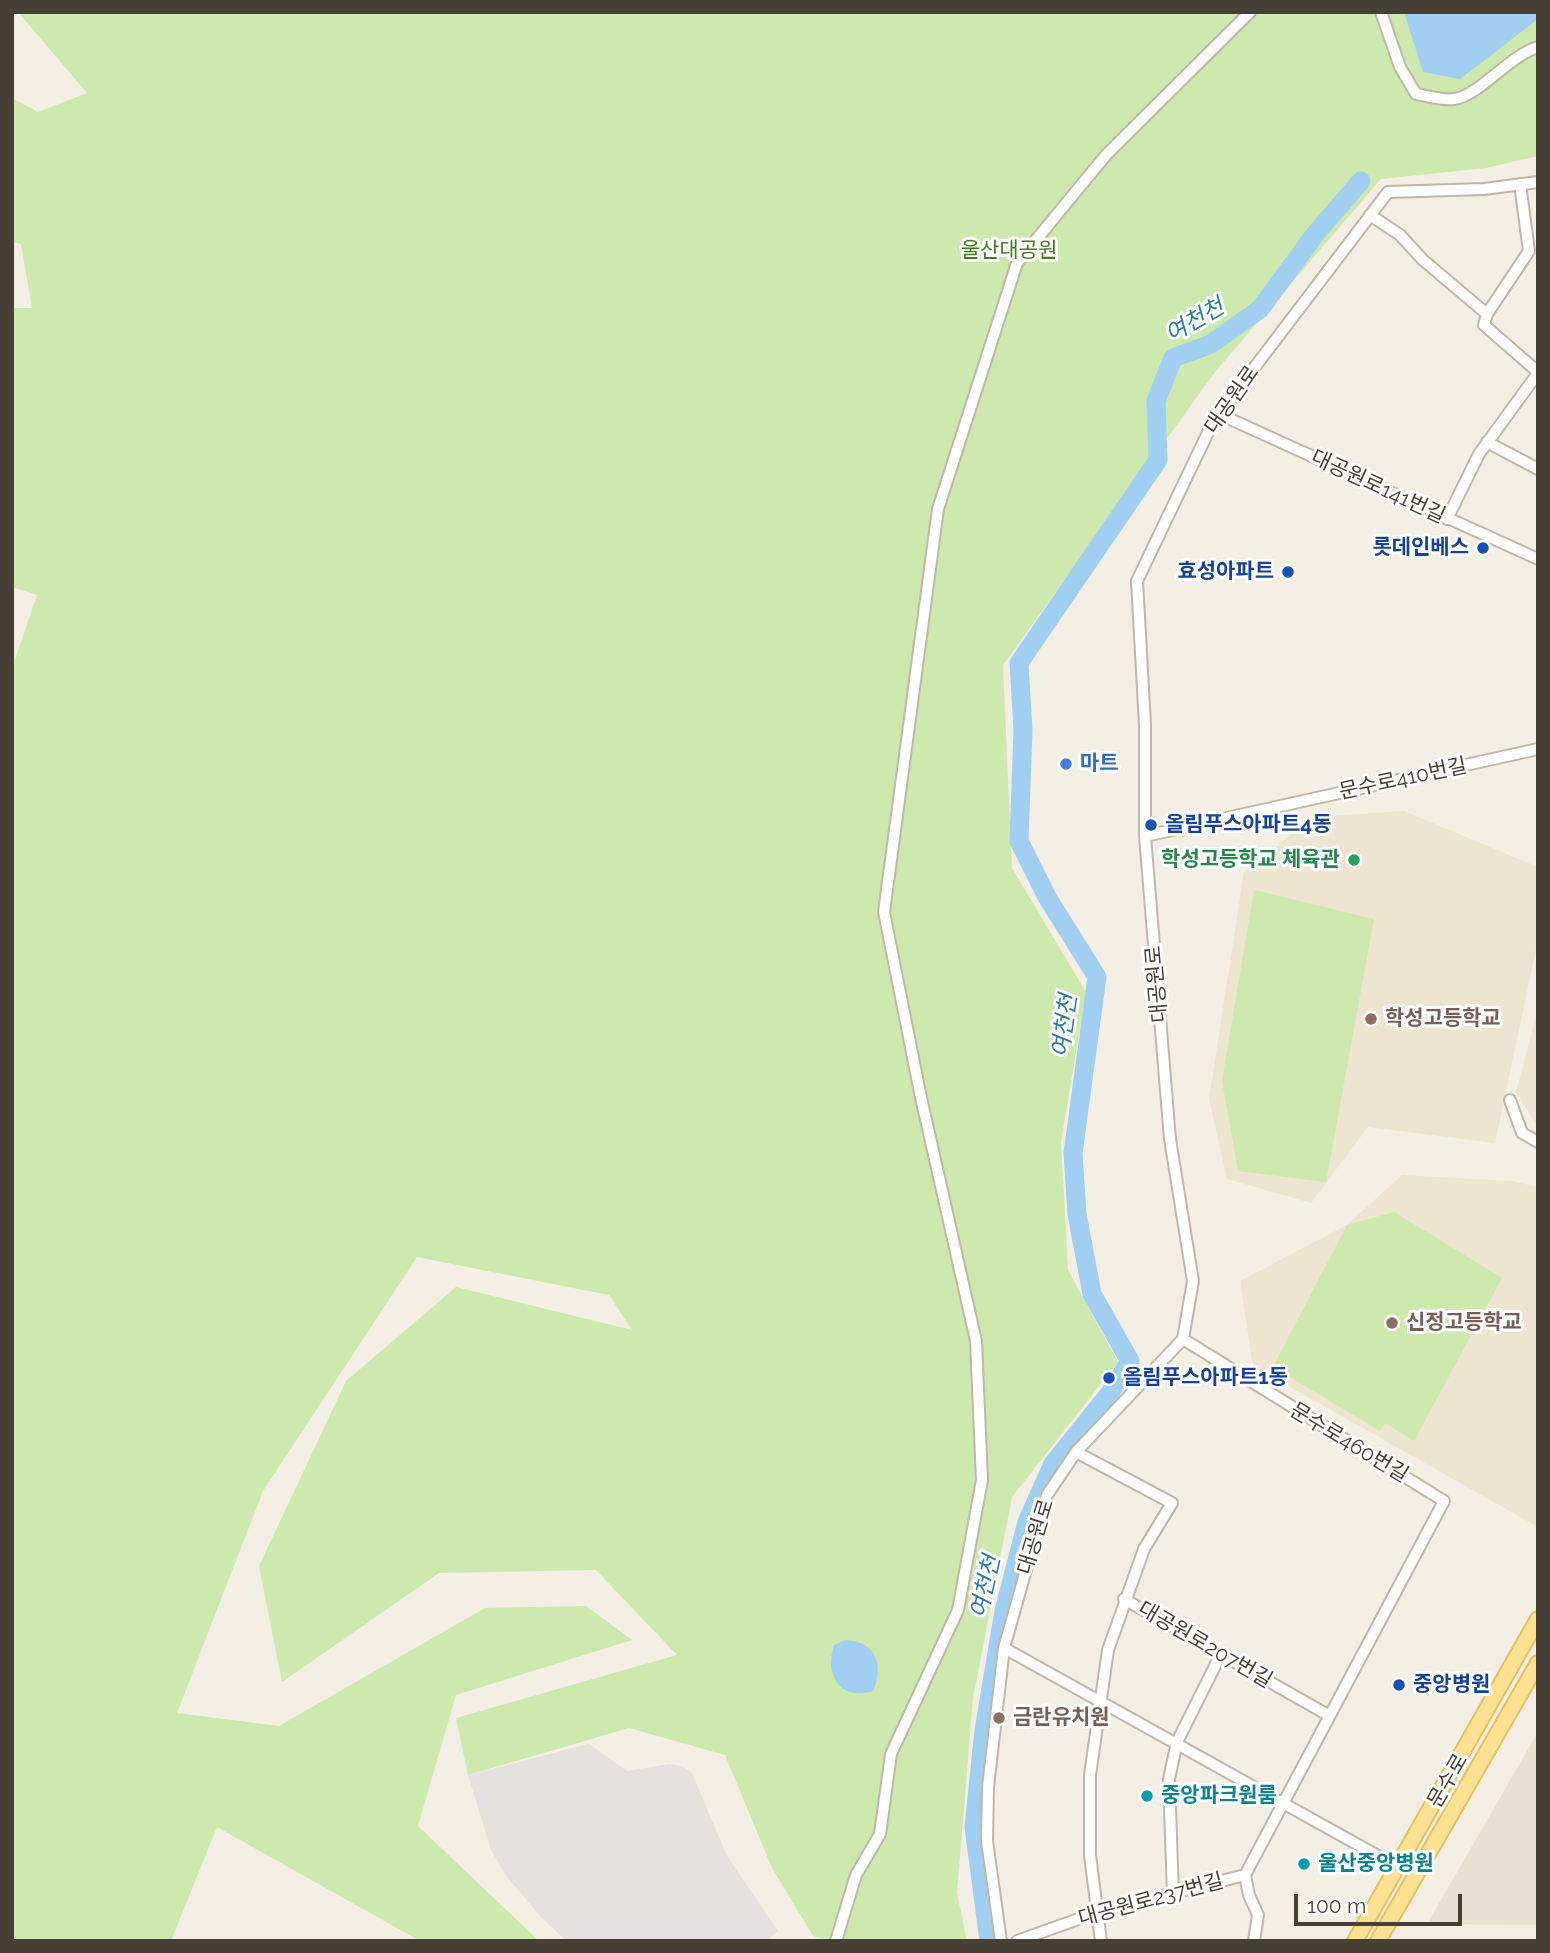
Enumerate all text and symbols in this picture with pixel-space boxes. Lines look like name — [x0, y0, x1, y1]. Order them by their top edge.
park label: 울산대공원 — [961, 238, 1057, 264]
water label: 여천천 — [1161, 293, 1229, 349]
street label: 대공원로 — [1200, 361, 1264, 439]
street label: 대공원로141번길 — [1307, 445, 1449, 529]
place label: 롯데인베스 — [1372, 535, 1469, 561]
marker: 롯데인베스 — [1475, 540, 1491, 556]
place label: 효성아파트 — [1177, 559, 1274, 585]
marker: 효성아파트 — [1280, 564, 1296, 580]
place label: 마트 — [1080, 751, 1119, 777]
street label: 문수로410번길 — [1337, 753, 1469, 805]
marker: 마트 — [1058, 756, 1074, 772]
place label: 올림푸스아파트4동 — [1165, 812, 1332, 838]
marker: 올림푸스아파트4동 — [1143, 817, 1159, 833]
place label: 학성고등학교 체육관 — [1161, 847, 1340, 873]
marker: 학성고등학교 체육관 — [1346, 852, 1362, 868]
street label: 대공원로 — [1141, 944, 1173, 1024]
water label: 여천천 — [1047, 993, 1083, 1059]
place label: 학성고등학교 — [1385, 1006, 1501, 1032]
marker: 학성고등학교 — [1363, 1011, 1379, 1027]
place label: 신정고등학교 — [1406, 1310, 1522, 1336]
marker: 신정고등학교 — [1384, 1315, 1400, 1331]
place label: 올림푸스아파트1동 — [1123, 1365, 1288, 1391]
marker: 올림푸스아파트1동 — [1101, 1370, 1117, 1386]
street label: 문수로460번길 — [1285, 1398, 1413, 1488]
street label: 대공원로 — [1013, 1496, 1059, 1578]
water label: 여천천 — [965, 1553, 1007, 1621]
street label: 대공원로207번길 — [1133, 1596, 1277, 1694]
place label: 중앙병원 — [1413, 1672, 1490, 1698]
marker: 중앙병원 — [1391, 1677, 1407, 1693]
place label: 금란유치원 — [1013, 1705, 1110, 1731]
marker: 금란유치원 — [991, 1710, 1007, 1726]
street label: 문수로 — [1423, 1750, 1473, 1812]
place label: 중앙파크원룸 — [1161, 1783, 1277, 1809]
marker: 중앙파크원룸 — [1139, 1788, 1155, 1804]
place label: 울산중앙병원 — [1318, 1851, 1434, 1877]
marker: 울산중앙병원 — [1296, 1856, 1312, 1872]
street label: 대공원로237번길 — [1076, 1869, 1226, 1931]
scale bar — [1298, 1880, 1466, 1924]
text: 100 m — [1307, 1893, 1366, 1918]

